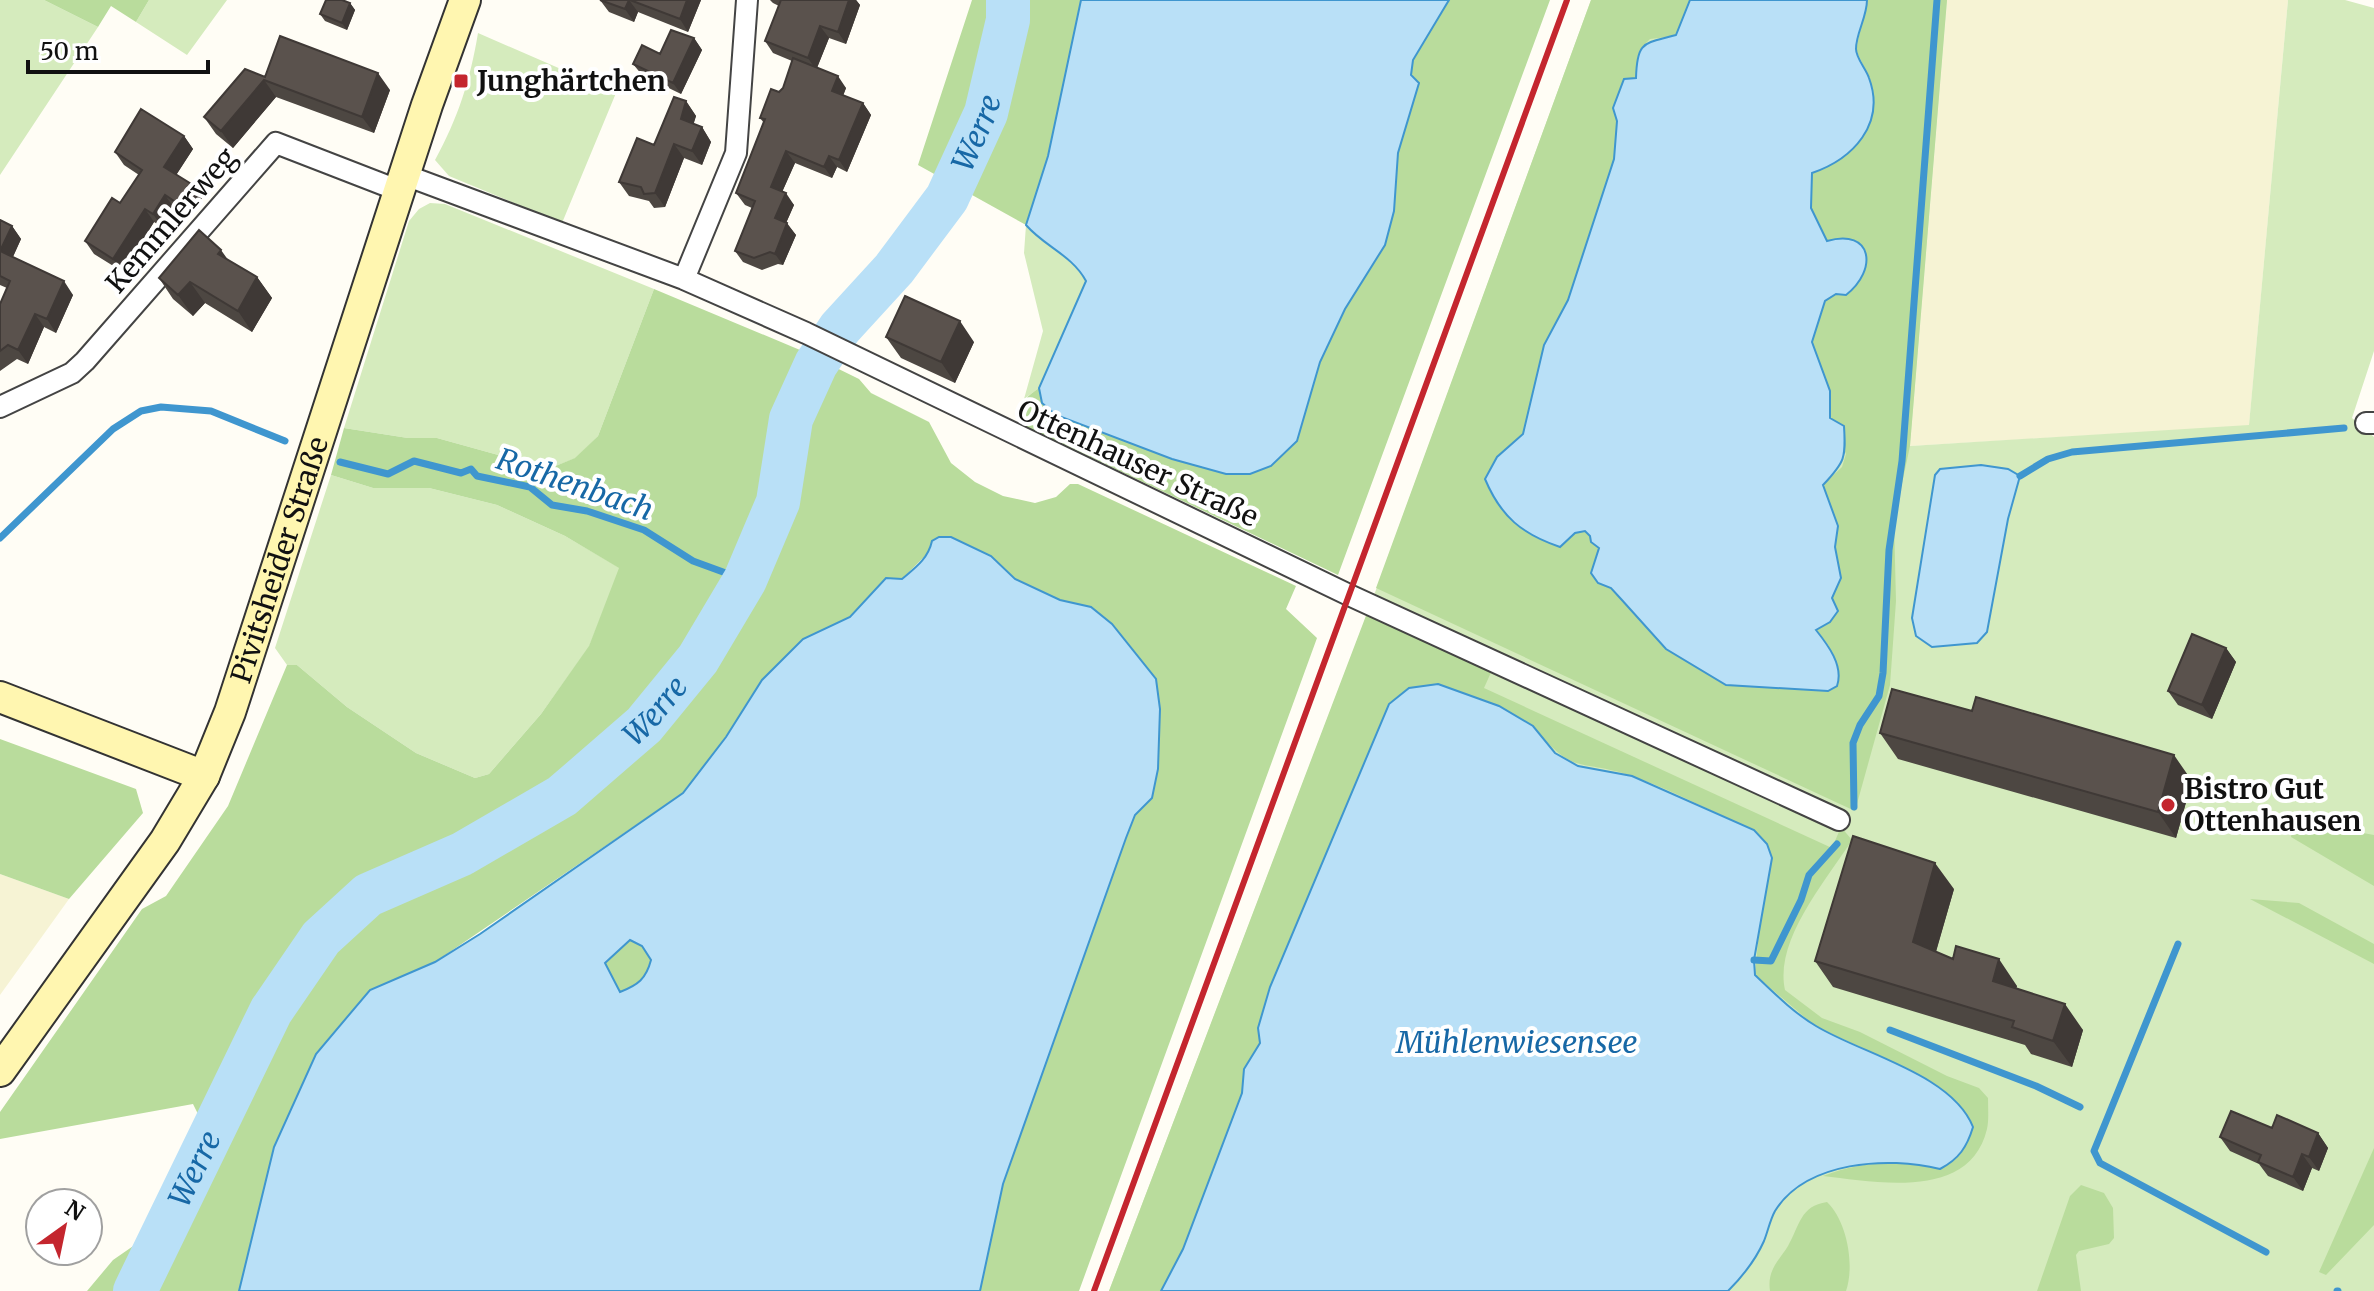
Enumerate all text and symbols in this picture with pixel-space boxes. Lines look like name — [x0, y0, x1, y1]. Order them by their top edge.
scale bar — [28, 24, 208, 74]
text: 50 m — [40, 36, 99, 67]
place label: Junghärtchen — [476, 63, 666, 99]
marker: Junghärtchen — [452, 72, 470, 90]
water label: Werre — [943, 91, 1009, 177]
street label: Kemmlerweg — [98, 140, 244, 300]
street label: Ottenhauser Straße — [1012, 391, 1264, 535]
street label: Pivitsheider Straße — [223, 432, 336, 687]
water label: Rothenbach — [492, 439, 658, 529]
water label: Werre — [615, 668, 695, 754]
place label: Bistro Gut Ottenhausen — [2184, 771, 2361, 839]
marker: Bistro Gut Ottenhausen — [2159, 796, 2177, 814]
water label: Mühlenwiesensee — [1394, 1023, 1638, 1061]
water label: Werre — [160, 1124, 229, 1213]
north arrow — [24, 1187, 104, 1267]
text: N — [60, 1194, 90, 1227]

